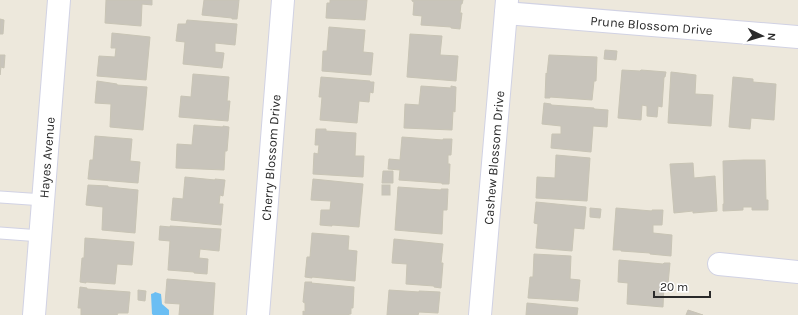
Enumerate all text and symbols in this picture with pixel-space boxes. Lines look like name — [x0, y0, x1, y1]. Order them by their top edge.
street label: Prune Blossom Drive — [590, 13, 714, 38]
north arrow — [742, 16, 782, 56]
text: N — [765, 32, 778, 41]
street label: Cashew Blossom Drive — [481, 90, 507, 225]
street label: Cherry Blossom Drive — [259, 94, 284, 221]
street label: Hayes Avenue — [36, 116, 58, 199]
scale bar — [654, 273, 710, 299]
text: 20 m — [660, 280, 688, 294]

